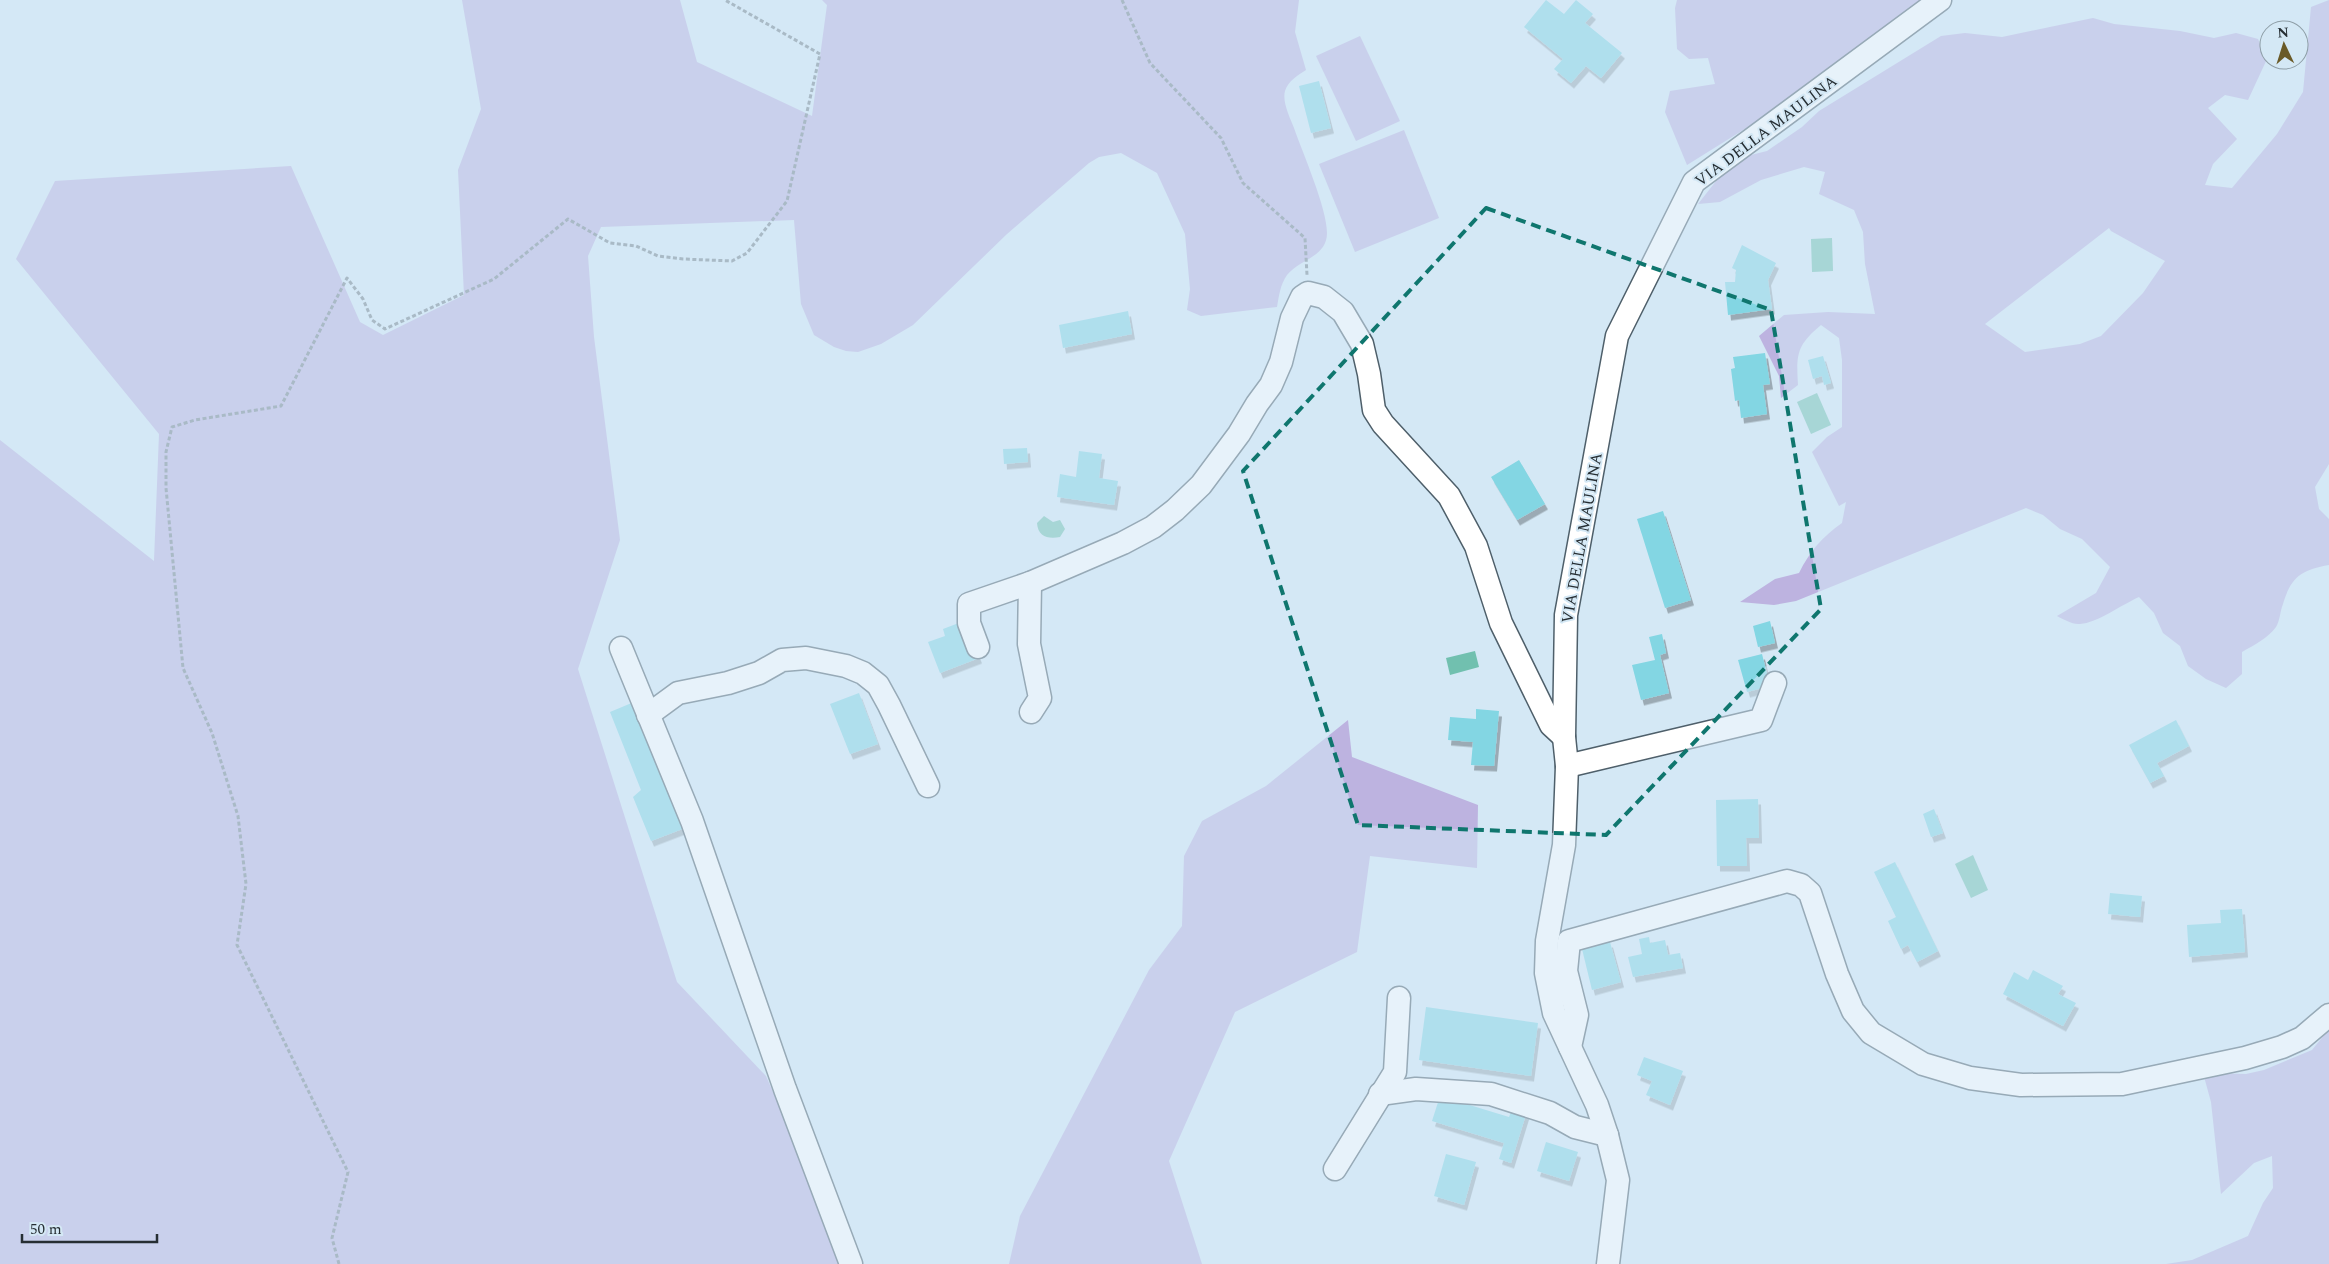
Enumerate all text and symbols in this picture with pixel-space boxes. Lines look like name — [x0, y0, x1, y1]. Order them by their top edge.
north arrow — [2259, 20, 2309, 70]
text: N — [2277, 22, 2290, 43]
street label: VIA DELLA MAULINA — [1690, 69, 1842, 193]
street label: VIA DELLA MAULINA — [1555, 451, 1609, 625]
scale bar — [22, 1212, 158, 1244]
text: 50 m — [30, 1218, 62, 1241]

